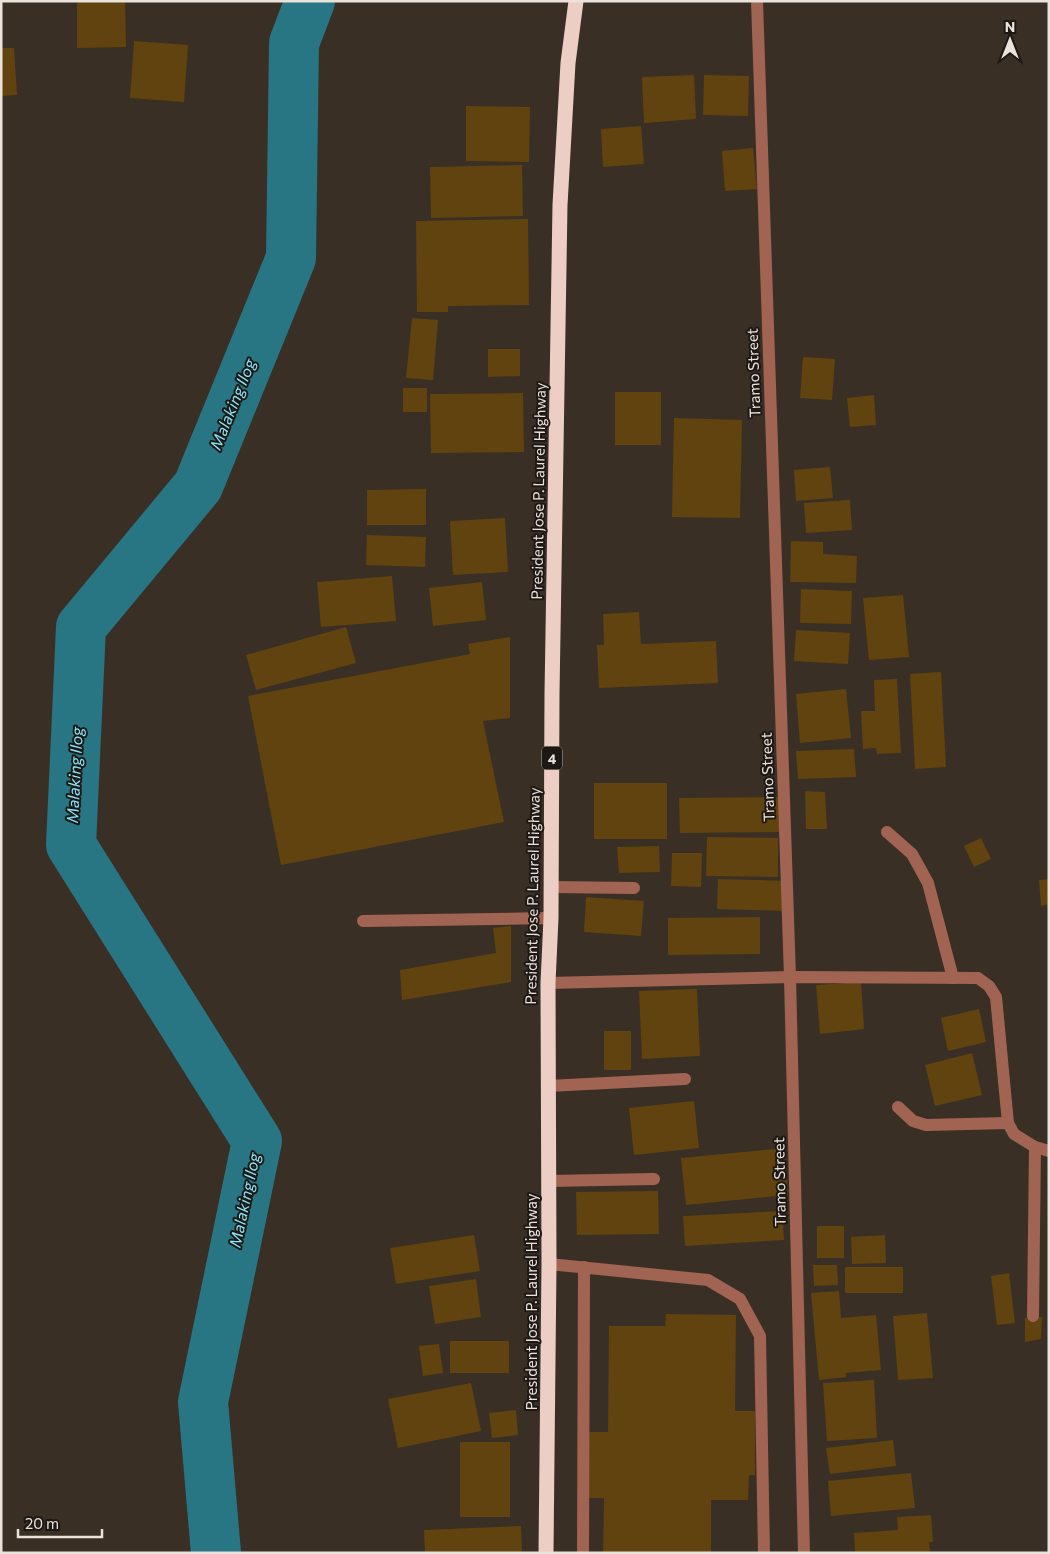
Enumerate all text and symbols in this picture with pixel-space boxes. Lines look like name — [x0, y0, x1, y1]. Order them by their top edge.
north arrow — [985, 15, 1035, 65]
text: N — [1005, 18, 1015, 35]
street label: Tramo Street — [742, 328, 764, 418]
water label: Malaking Ilog — [205, 355, 259, 452]
street label: President Jose P. Laurel Highway — [527, 382, 549, 600]
water label: Malaking Ilog — [62, 725, 86, 824]
street label: Tramo Street — [756, 732, 778, 822]
road number: 4 — [542, 746, 562, 770]
street label: President Jose P. Laurel Highway — [521, 787, 543, 1005]
street label: Tramo Street — [769, 1137, 789, 1227]
water label: Malaking Ilog — [225, 1150, 264, 1249]
street label: President Jose P. Laurel Highway — [522, 1193, 540, 1411]
scale bar — [18, 1506, 101, 1538]
text: 20 m — [25, 1514, 59, 1532]

